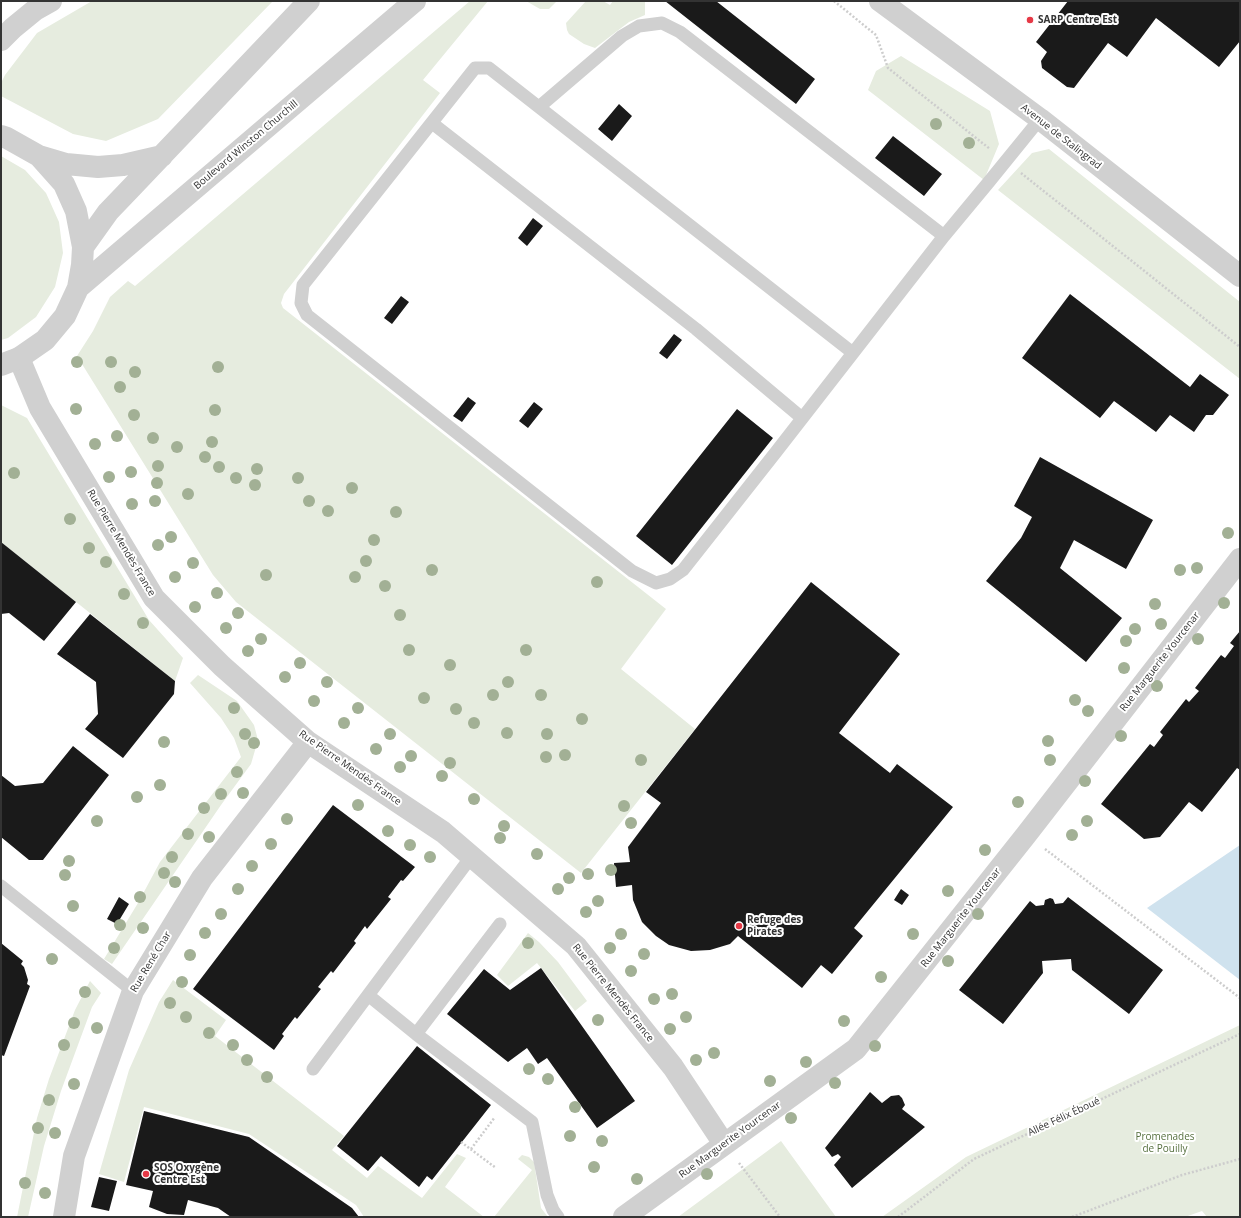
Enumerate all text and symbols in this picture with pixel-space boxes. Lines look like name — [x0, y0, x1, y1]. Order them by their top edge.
place label: SARP Centre Est — [1038, 14, 1117, 26]
marker: SARP Centre Est — [1025, 15, 1035, 25]
street label: Boulevard Winston Churchill — [192, 98, 300, 192]
street label: Avenue de Stalingrad — [1018, 102, 1104, 172]
street label: Rue Pierre Mendès France — [84, 488, 158, 598]
street label: Rue Marguerite Yourcenar — [1117, 610, 1203, 714]
street label: Rue Pierre Mendès France — [296, 728, 404, 808]
street label: Rue Marguerite Yourcenar — [918, 866, 1004, 970]
place label: Refuge des Pirates — [747, 914, 801, 938]
marker: Refuge des Pirates — [734, 921, 744, 931]
street label: Rue René Char — [128, 929, 174, 995]
street label: Rue Pierre Mendès France — [570, 942, 656, 1044]
street label: Allée Félix Éboué — [1026, 1095, 1102, 1139]
street label: Rue Marguerite Yourcenar — [677, 1099, 783, 1181]
park label: Promenades de Pouilly — [1135, 1131, 1195, 1154]
place label: SOS Oxygène Centre Est — [154, 1162, 219, 1186]
marker: SOS Oxygène Centre Est — [141, 1169, 151, 1179]

